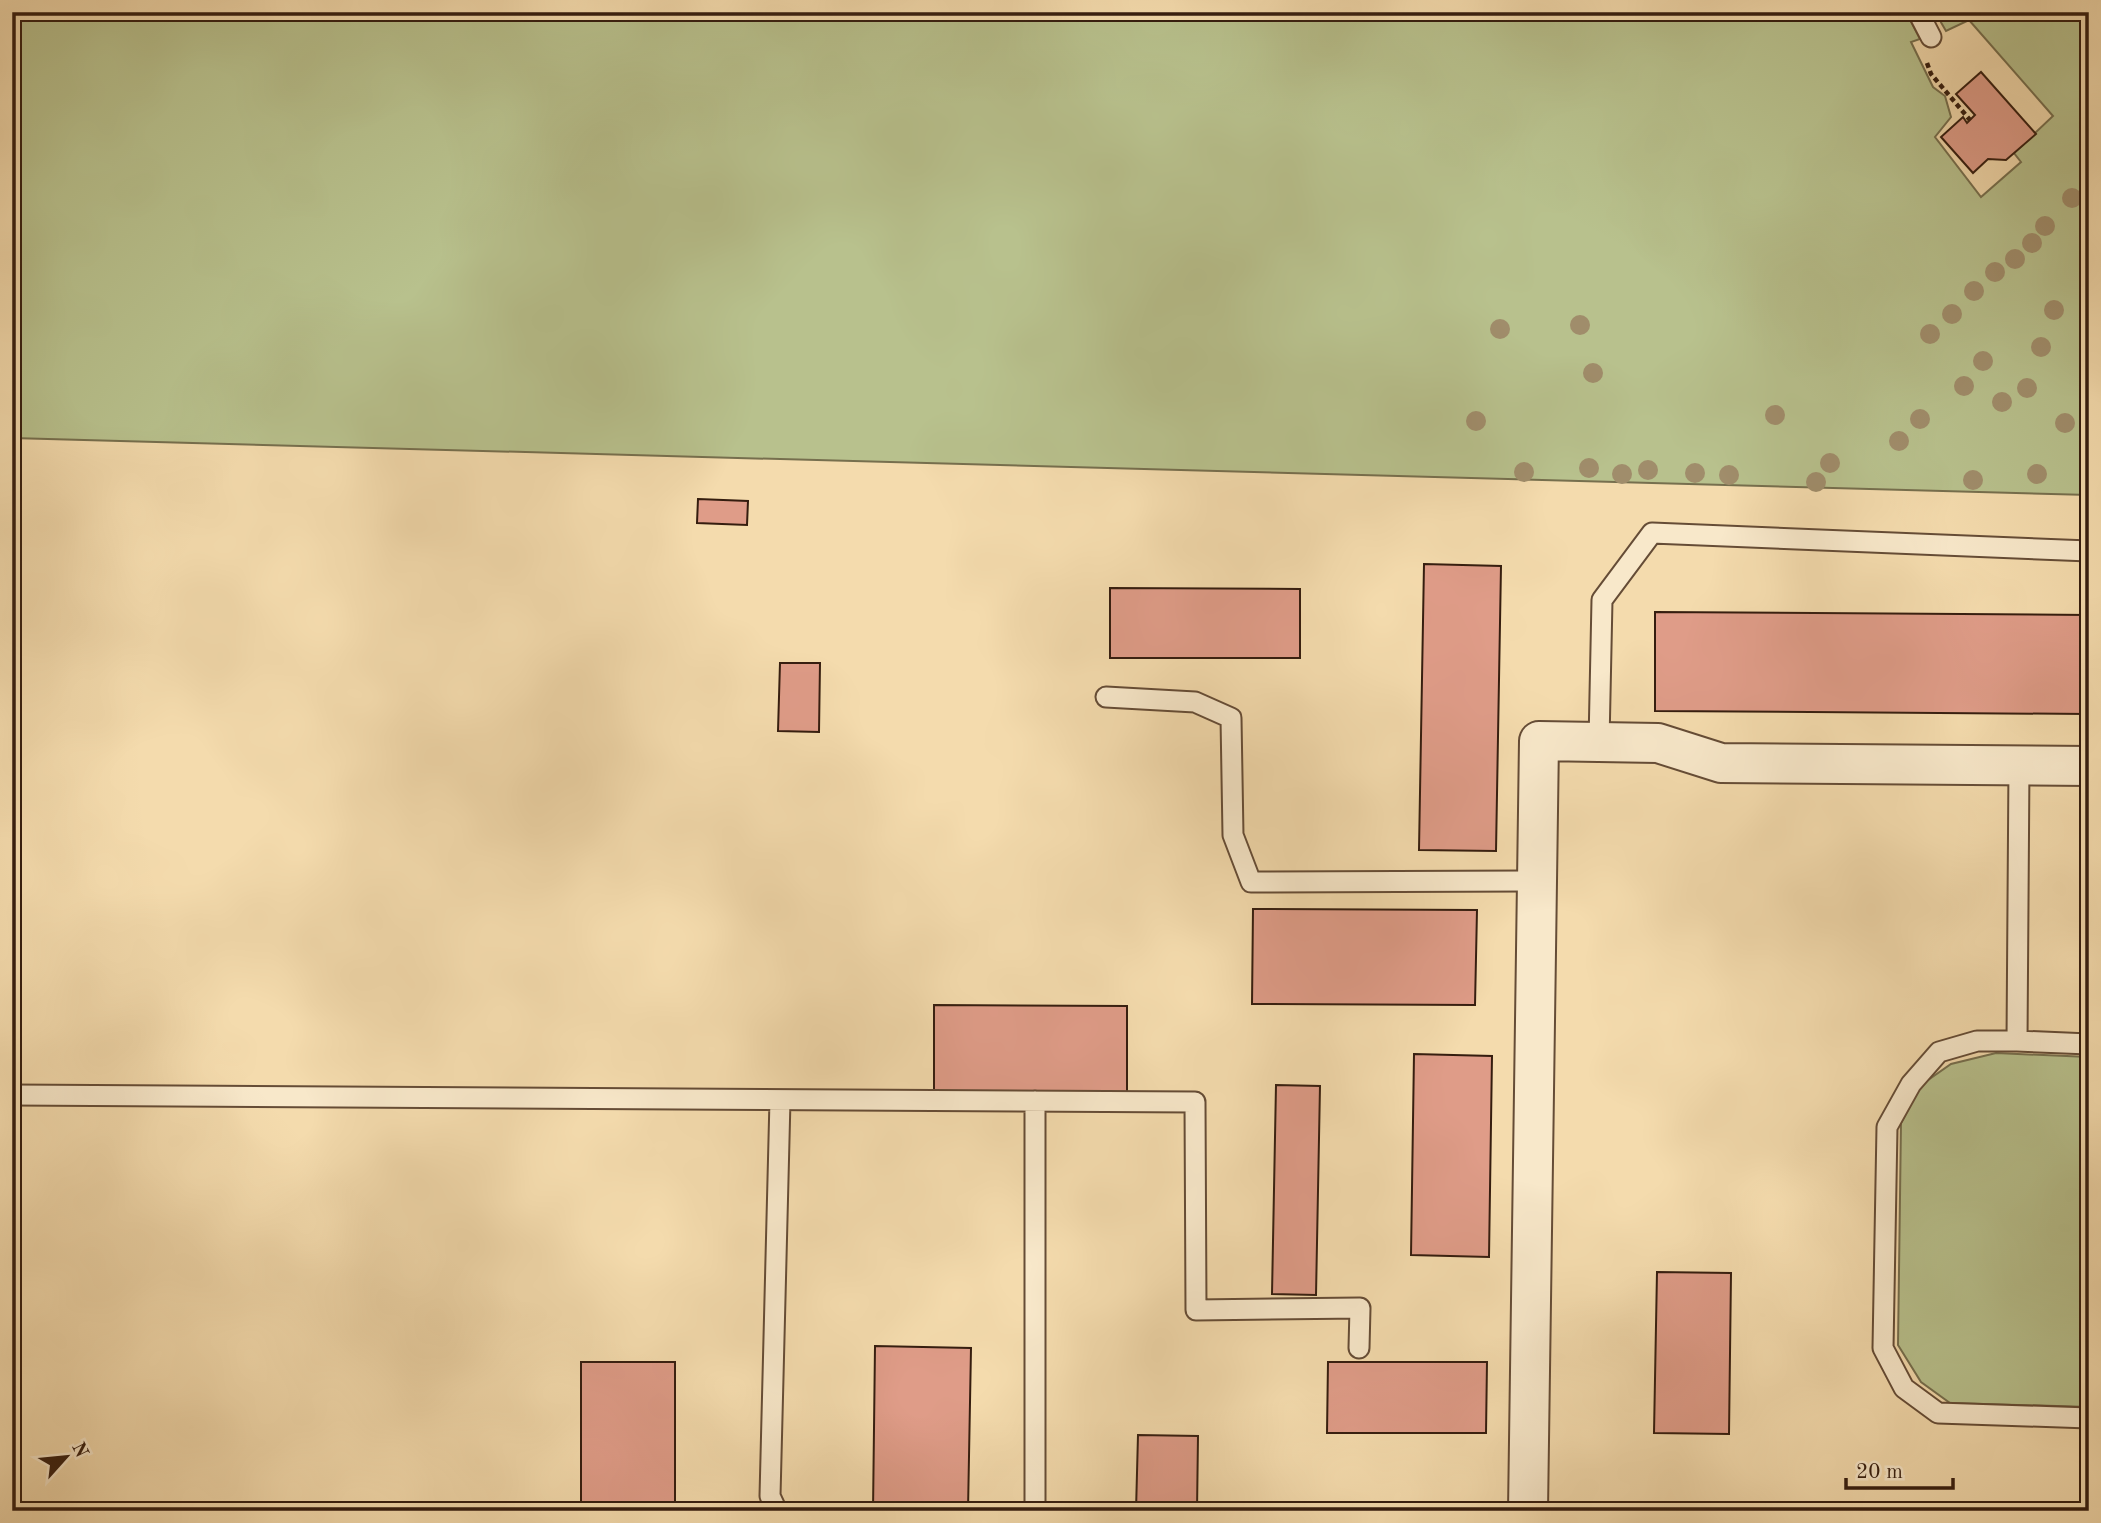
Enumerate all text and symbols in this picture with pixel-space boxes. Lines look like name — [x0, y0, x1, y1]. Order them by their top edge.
north arrow — [32, 1422, 102, 1492]
text: N — [67, 1440, 91, 1462]
scale bar — [1846, 1446, 1952, 1490]
text: 20 m — [1856, 1462, 1903, 1483]

